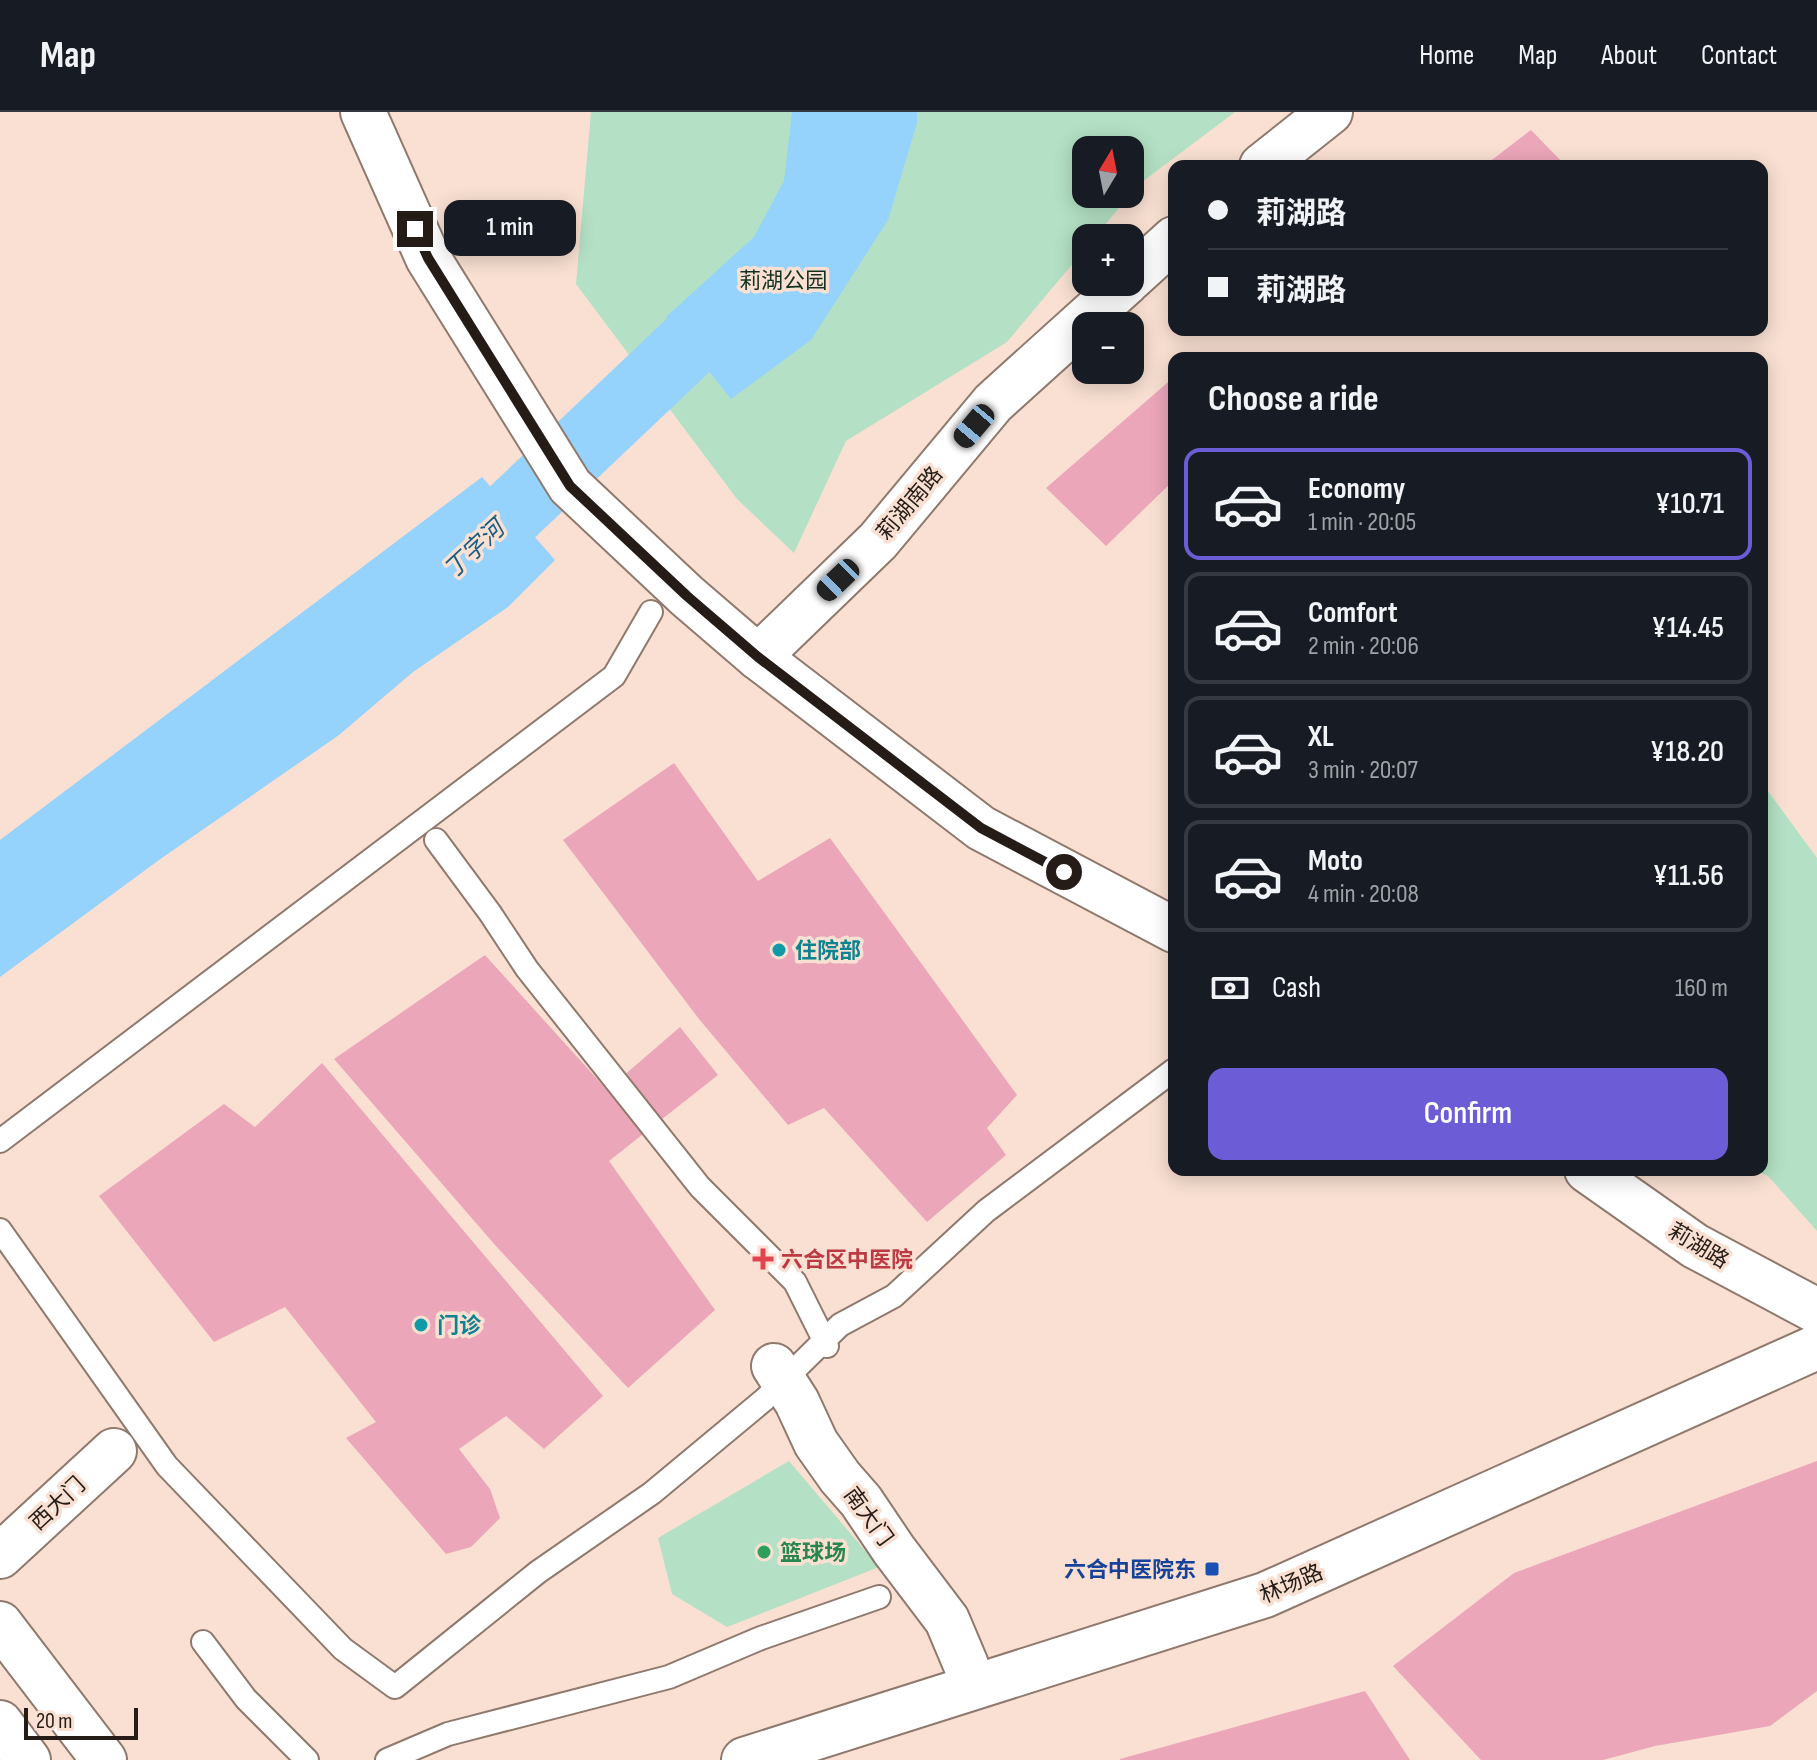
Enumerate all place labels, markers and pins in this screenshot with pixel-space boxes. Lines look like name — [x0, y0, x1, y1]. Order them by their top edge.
place label: 住院部 — [795, 938, 861, 965]
marker: 住院部 — [770, 941, 788, 959]
place label: 六合区中医院 — [781, 1247, 913, 1274]
marker: 六合区中医院 — [752, 1248, 774, 1270]
place label: 门诊 — [437, 1313, 482, 1340]
marker: 门诊 — [412, 1316, 430, 1334]
place label: 篮球场 — [780, 1540, 846, 1567]
marker: 篮球场 — [755, 1543, 773, 1561]
place label: 六合中医院东 — [1064, 1557, 1196, 1584]
marker: 六合中医院东 — [1203, 1560, 1221, 1578]

